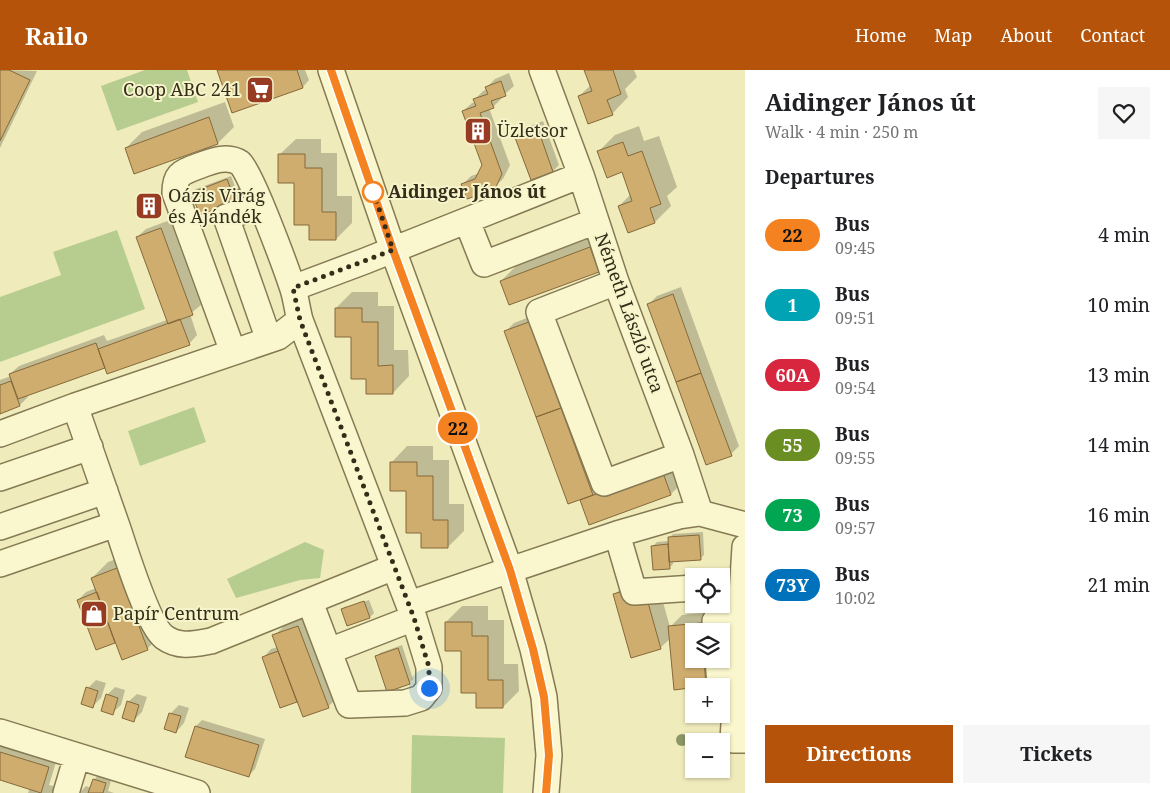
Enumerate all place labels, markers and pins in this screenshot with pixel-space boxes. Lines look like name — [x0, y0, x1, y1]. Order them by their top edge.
supermarket icon: Coop ABC 241 — [245, 75, 275, 105]
place label: Coop ABC 241 — [123, 77, 241, 101]
building icon: Üzletsor — [463, 116, 493, 146]
place label: Üzletsor — [497, 118, 568, 142]
place label: Aidinger János út — [388, 179, 546, 203]
marker: Aidinger János út — [362, 181, 384, 203]
place label: Oázis Virág és Ajándék — [168, 183, 265, 228]
building icon: Oázis Virág és Ajándék — [134, 191, 164, 221]
shop icon: Papír Centrum — [79, 599, 109, 629]
place label: Papír Centrum — [113, 601, 240, 625]

